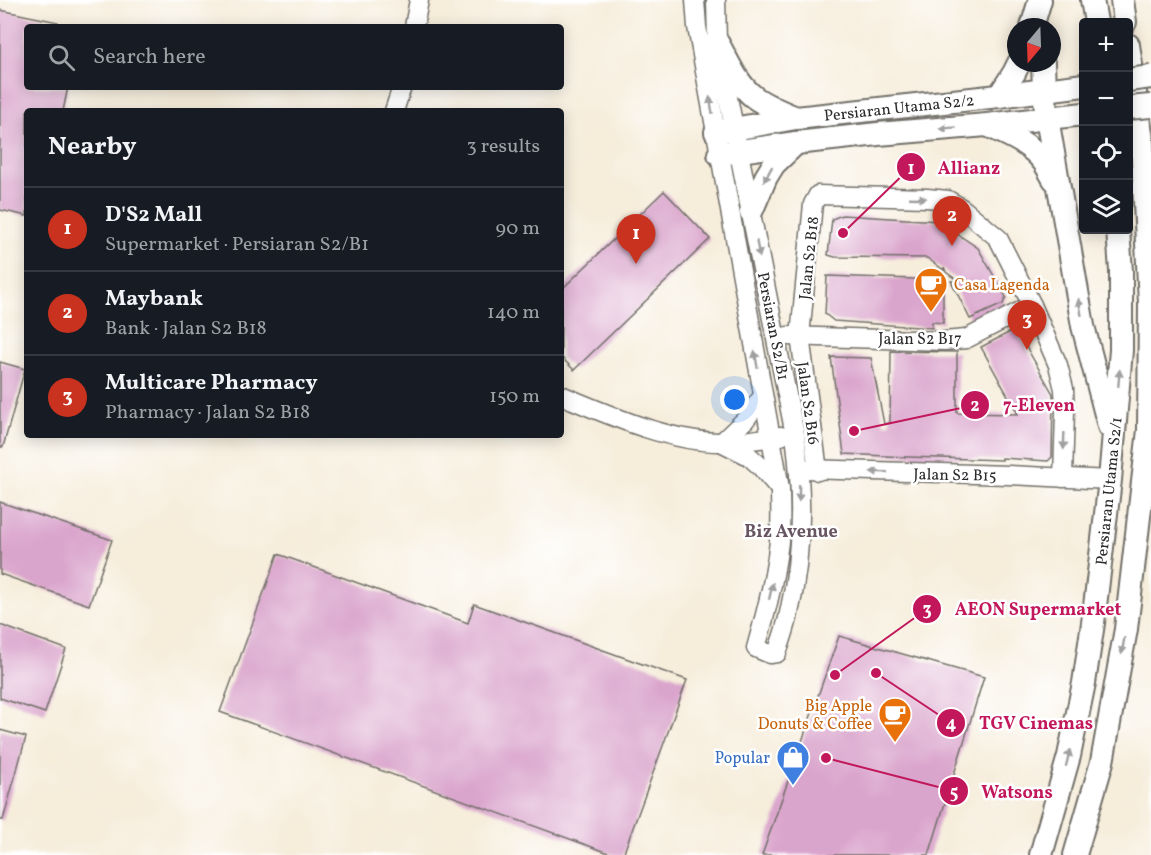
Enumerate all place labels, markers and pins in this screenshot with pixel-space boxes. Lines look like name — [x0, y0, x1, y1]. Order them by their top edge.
callout: Allianz — [896, 149, 1012, 185]
pin: 2 — [932, 196, 972, 246]
pin: 1 — [616, 214, 656, 264]
cafe icon: Casa Lagenda — [913, 266, 949, 313]
place label: Casa Lagenda — [954, 275, 1050, 297]
pin: 3 — [1008, 300, 1046, 350]
callout: 7-Eleven — [960, 387, 1087, 423]
callout: AEON Supermarket — [912, 591, 1133, 627]
place label: Big Apple Donuts & Coffee — [758, 696, 872, 736]
cafe icon: Big Apple Donuts & Coffee — [877, 696, 913, 743]
callout: TGV Cinemas — [936, 705, 1105, 741]
shop icon: Popular — [775, 739, 811, 786]
place label: Popular — [715, 748, 770, 770]
callout: Watsons — [939, 773, 1065, 809]

